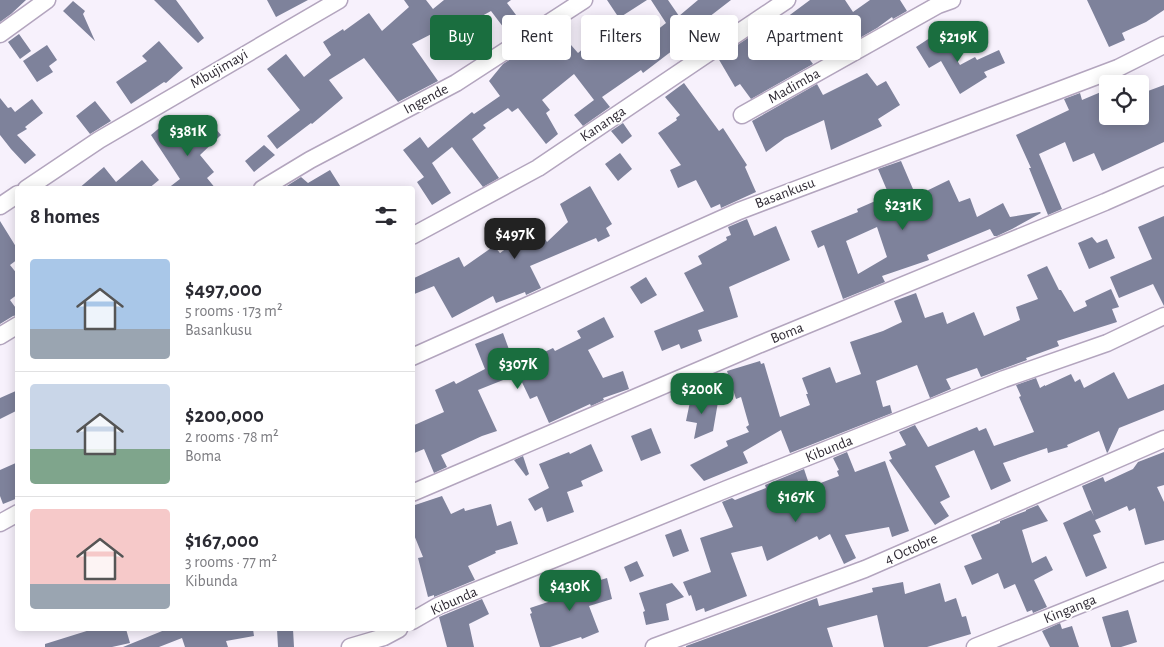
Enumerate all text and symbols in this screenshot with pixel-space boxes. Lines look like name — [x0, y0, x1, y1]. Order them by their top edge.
chip: Buy — [430, 15, 492, 60]
chip: Rent — [502, 15, 571, 60]
chip: Filters — [581, 15, 660, 60]
chip: New — [670, 15, 738, 60]
chip: Apartment — [748, 15, 861, 60]
pin: $219K — [923, 20, 993, 63]
text: $219K — [939, 29, 977, 45]
street label: Mbujimayi — [188, 47, 250, 91]
street label: Madimba — [766, 66, 822, 106]
map controls — [1099, 75, 1149, 125]
button: locate — [1099, 75, 1149, 125]
street label: Ingende — [401, 81, 451, 117]
street label: Kananga — [578, 103, 628, 145]
pin: $381K — [153, 114, 223, 157]
text: $381K — [169, 123, 207, 139]
street label: Basankusu — [753, 175, 817, 211]
pin: $231K — [868, 188, 938, 231]
text: $231K — [885, 197, 921, 213]
icon: filters — [372, 202, 400, 230]
text: 8 homes — [30, 206, 100, 227]
pin: $497K — [480, 218, 550, 260]
text: $497K — [495, 226, 535, 242]
icon: home — [70, 279, 130, 339]
text: $497,000 — [185, 279, 262, 300]
text: 5 rooms · 173 m² — [185, 303, 283, 319]
street label: Boma — [768, 320, 806, 346]
text: Basankusu — [185, 322, 252, 338]
pin: $307K — [483, 348, 553, 390]
text: $307K — [499, 356, 537, 372]
pin: $200K — [667, 372, 737, 415]
text: $200K — [682, 381, 722, 397]
icon: home — [70, 404, 130, 464]
text: $200,000 — [185, 405, 264, 426]
text: 2 rooms · 78 m² — [185, 429, 279, 445]
street label: Kibunda — [803, 433, 855, 465]
text: Boma — [185, 448, 221, 464]
pin: $167K — [761, 480, 831, 523]
text: $167K — [778, 489, 814, 505]
icon: home — [70, 529, 130, 589]
text: $167,000 — [185, 530, 259, 551]
street label: 4 Octobre — [882, 531, 940, 567]
text: 3 rooms · 77 m² — [185, 554, 277, 570]
pin: $430K — [535, 570, 605, 612]
text: Kibunda — [185, 573, 238, 589]
text: $430K — [550, 578, 590, 594]
street label: Kibunda — [428, 584, 480, 618]
street label: Kinganga — [1042, 592, 1098, 626]

